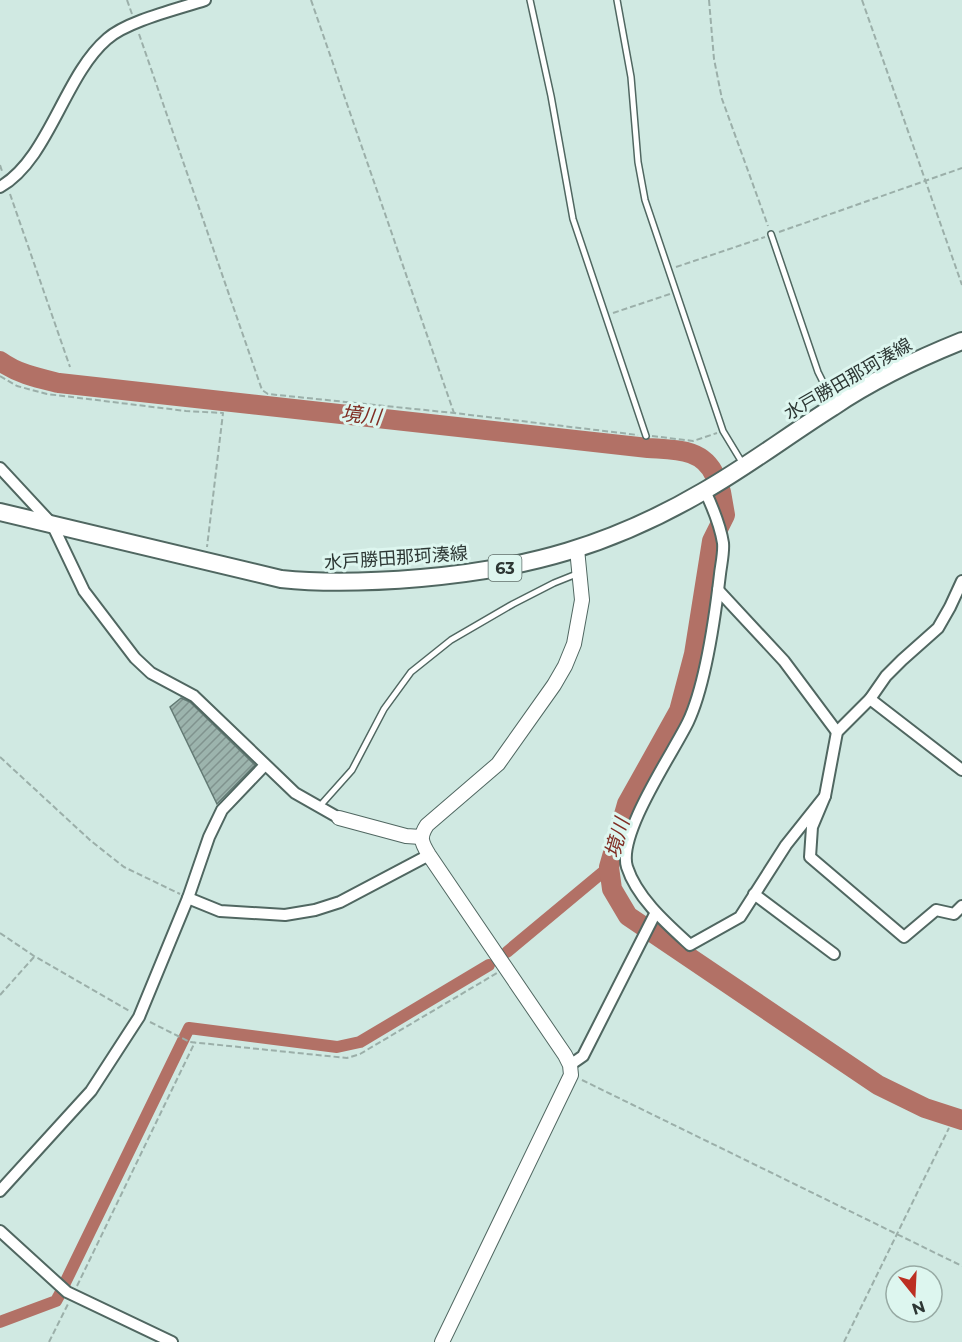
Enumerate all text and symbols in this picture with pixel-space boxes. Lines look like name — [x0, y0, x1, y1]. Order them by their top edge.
street label: 水戸勝田那珂湊線 — [780, 333, 916, 425]
water label: 境川 — [340, 401, 384, 429]
street label: 水戸勝田那珂湊線 — [323, 542, 469, 574]
road number: 63 — [488, 555, 522, 581]
water label: 境川 — [600, 814, 635, 861]
north arrow — [884, 1264, 944, 1324]
text: N — [909, 1297, 928, 1319]

